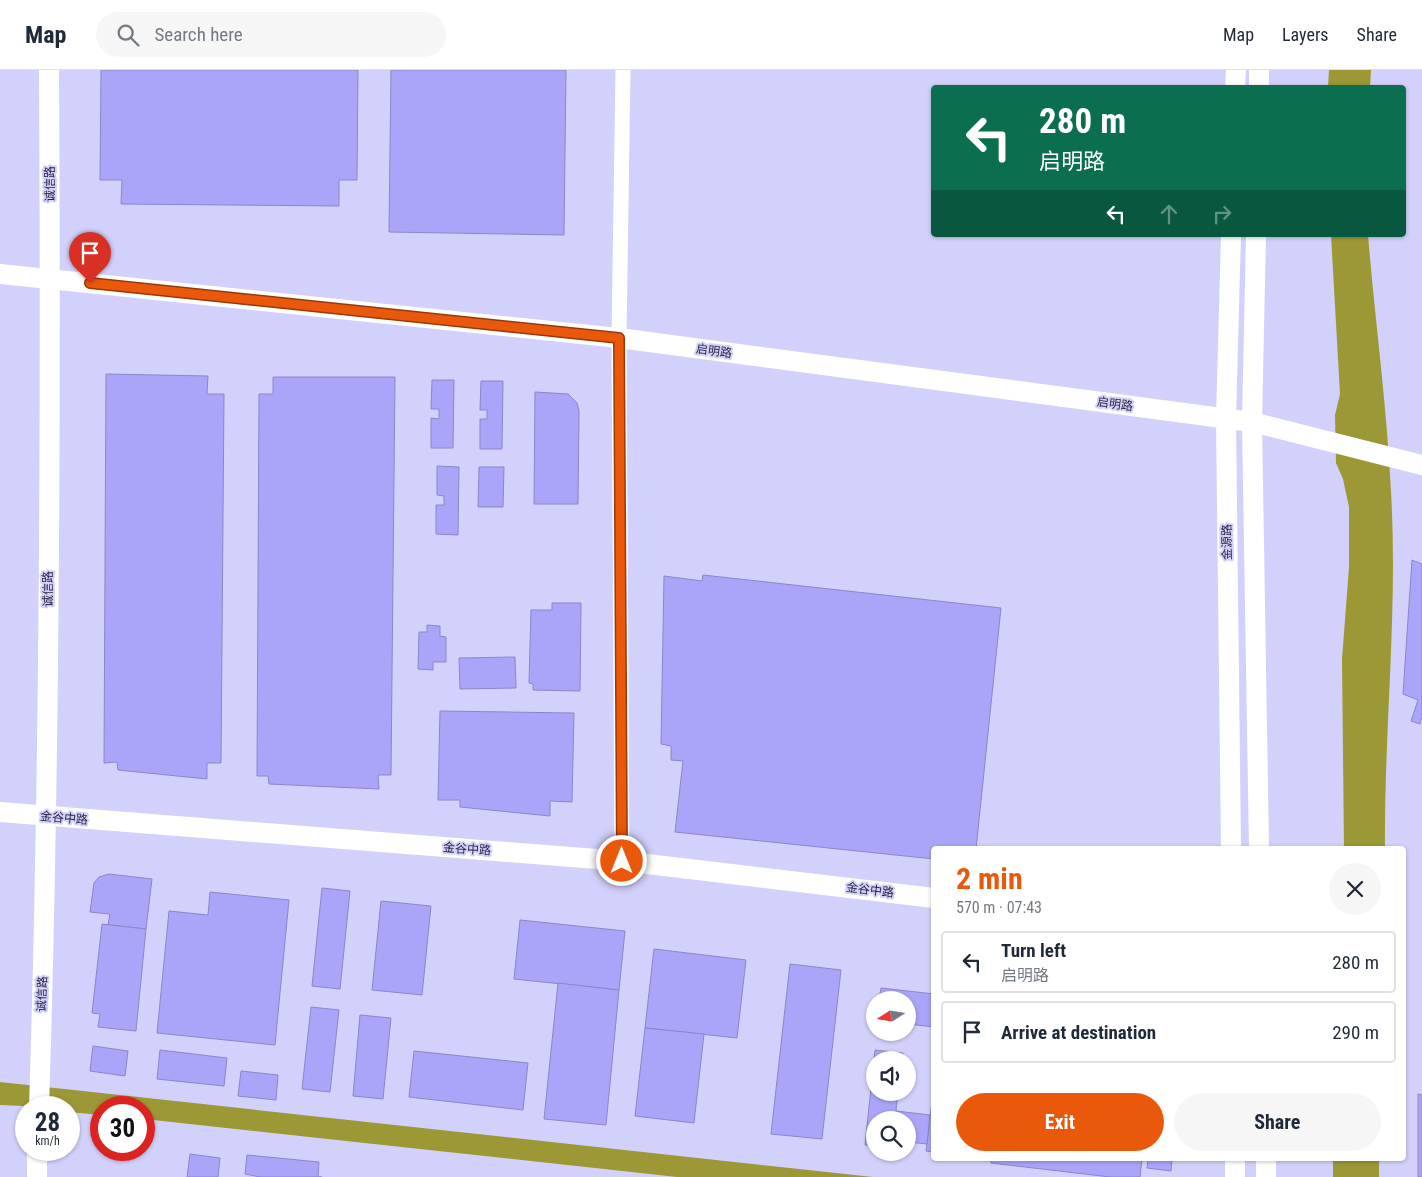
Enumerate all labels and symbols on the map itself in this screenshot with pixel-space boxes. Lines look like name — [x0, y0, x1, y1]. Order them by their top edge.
street label: 诚信路 — [43, 166, 57, 202]
pin — [69, 232, 111, 283]
street label: 启明路 — [695, 342, 733, 360]
street label: 启明路 — [1096, 395, 1134, 413]
street label: 金源路 — [1220, 524, 1234, 560]
street label: 诚信路 — [41, 571, 55, 607]
street label: 金谷中路 — [39, 809, 89, 827]
position arrow — [595, 834, 647, 886]
street label: 金谷中路 — [443, 840, 491, 858]
street label: 金谷中路 — [845, 880, 895, 900]
street label: 诚信路 — [34, 976, 50, 1012]
north arrow — [866, 991, 916, 1041]
speed limit sign: 30 — [90, 1096, 155, 1161]

